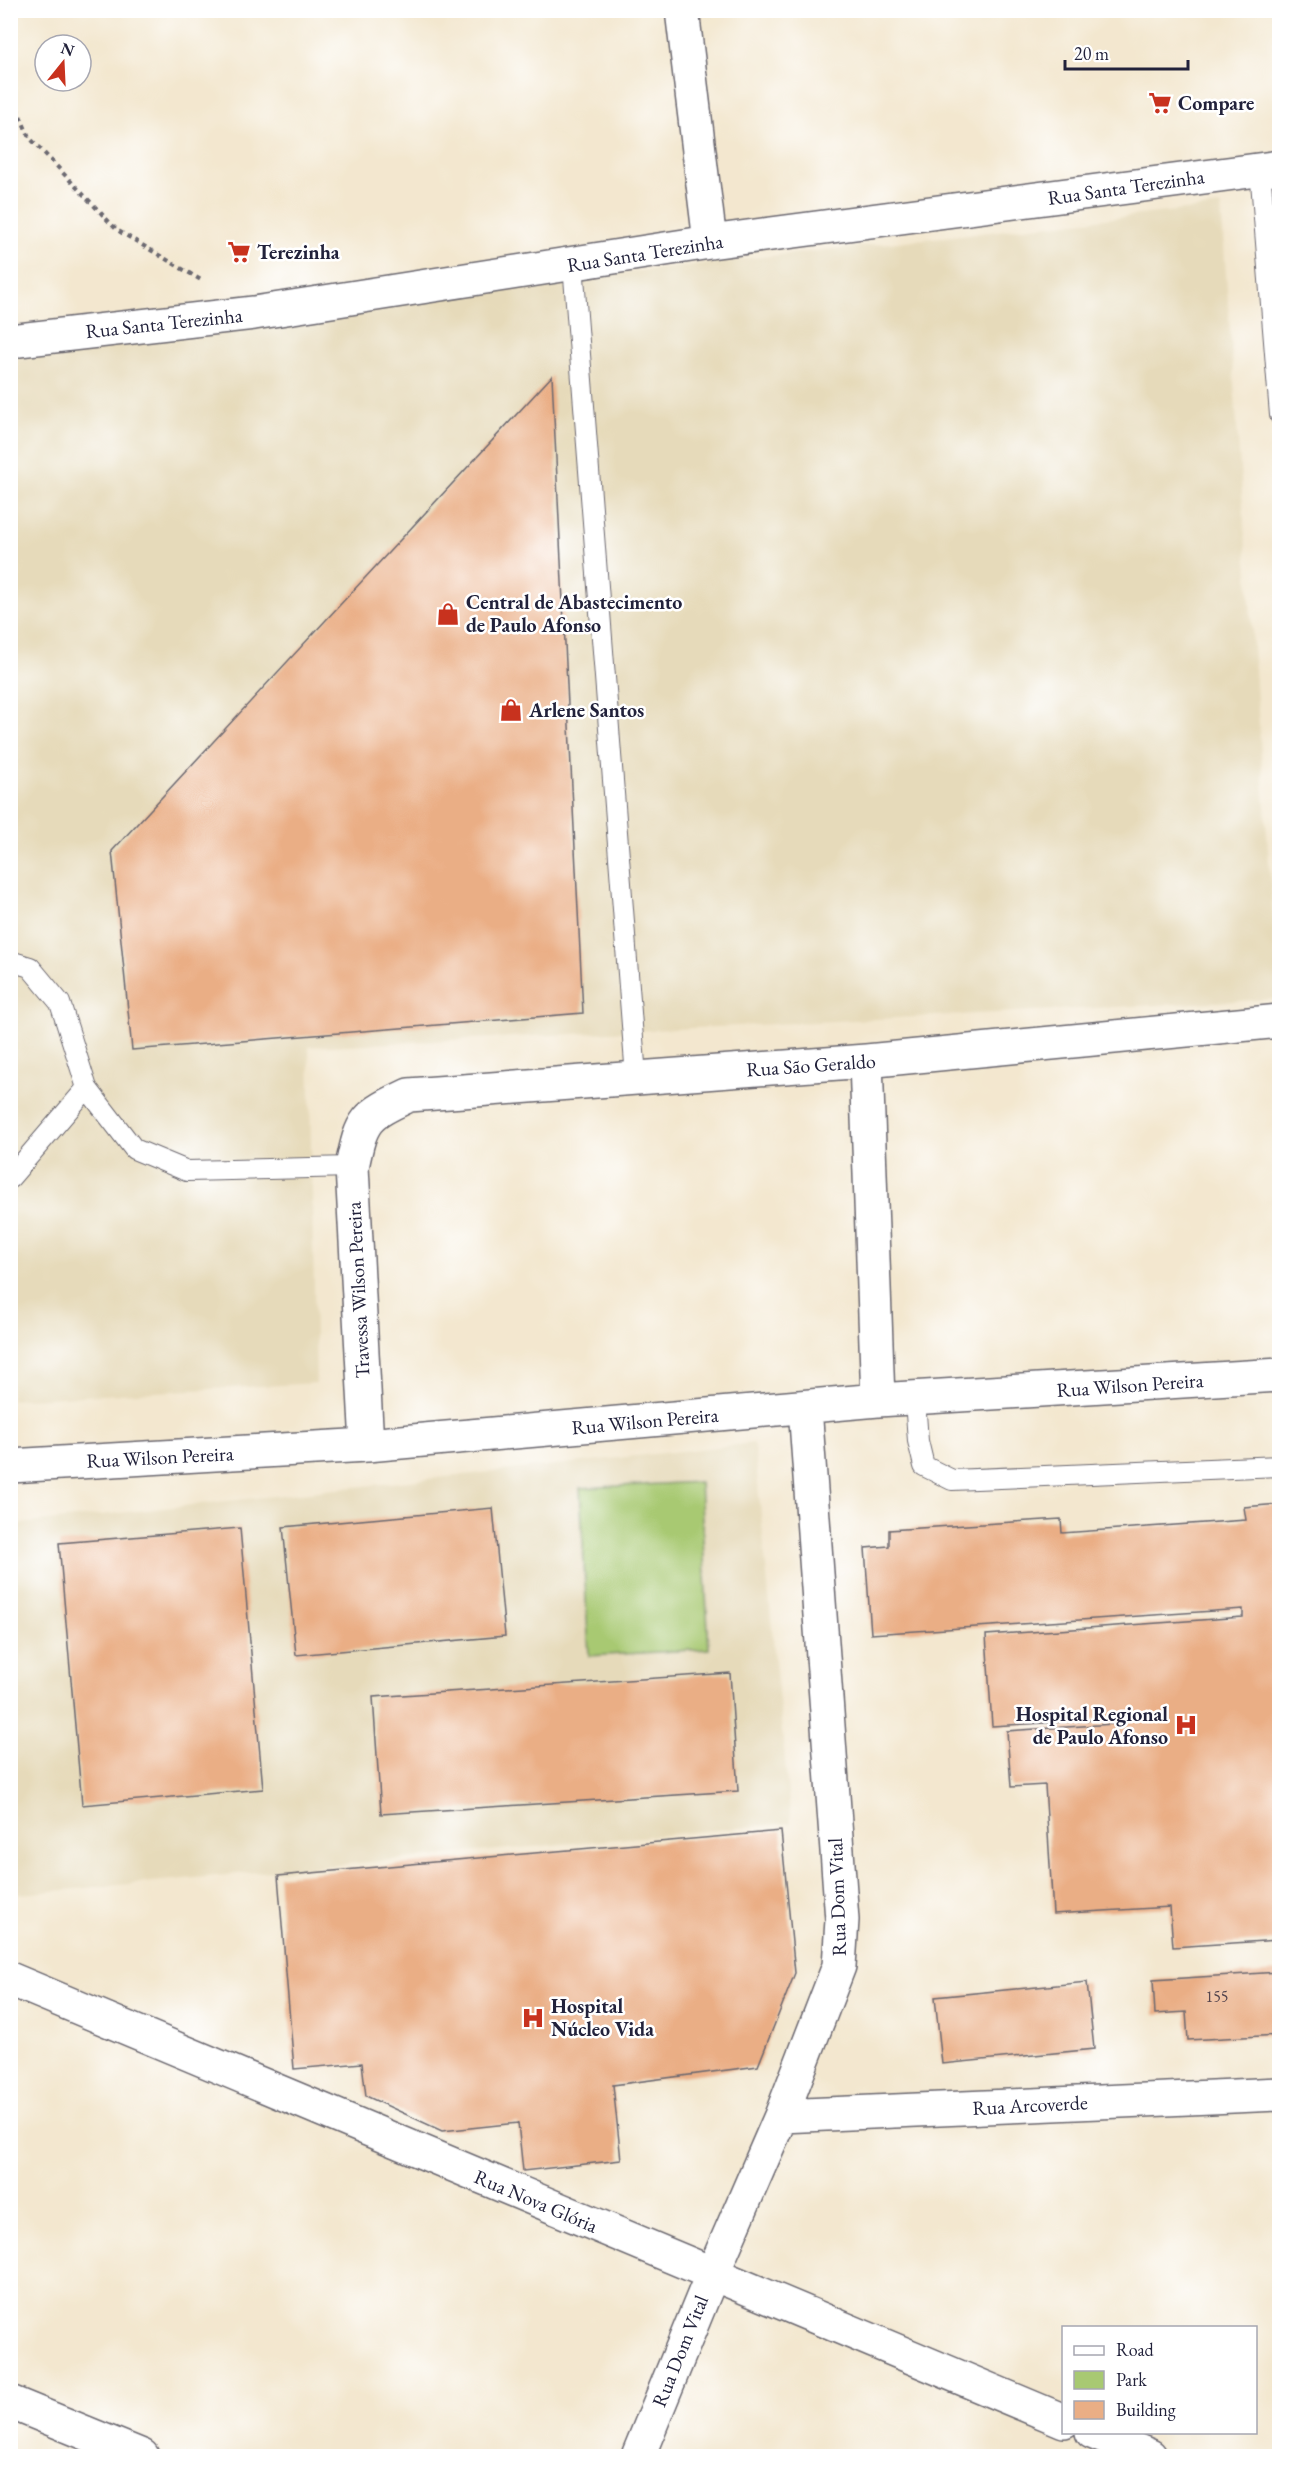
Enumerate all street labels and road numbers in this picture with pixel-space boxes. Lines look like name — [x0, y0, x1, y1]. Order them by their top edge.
street label: Rua Santa Terezinha — [1046, 163, 1206, 211]
street label: Rua Santa Terezinha — [565, 228, 725, 278]
street label: Rua Santa Terezinha — [84, 302, 244, 344]
street label: Rua São Geraldo — [745, 1047, 877, 1082]
street label: Travessa Wilson Pereira — [340, 1201, 376, 1379]
street label: Rua Wilson Pereira — [1056, 1367, 1204, 1403]
street label: Rua Wilson Pereira — [571, 1402, 719, 1440]
street label: Rua Wilson Pereira — [86, 1440, 234, 1474]
street label: Rua Dom Vital — [822, 1837, 852, 1957]
street label: Rua Arcoverde — [972, 2089, 1088, 2121]
street label: Rua Nova Glória — [470, 2163, 602, 2239]
street label: Rua Dom Vital — [646, 2291, 714, 2411]

